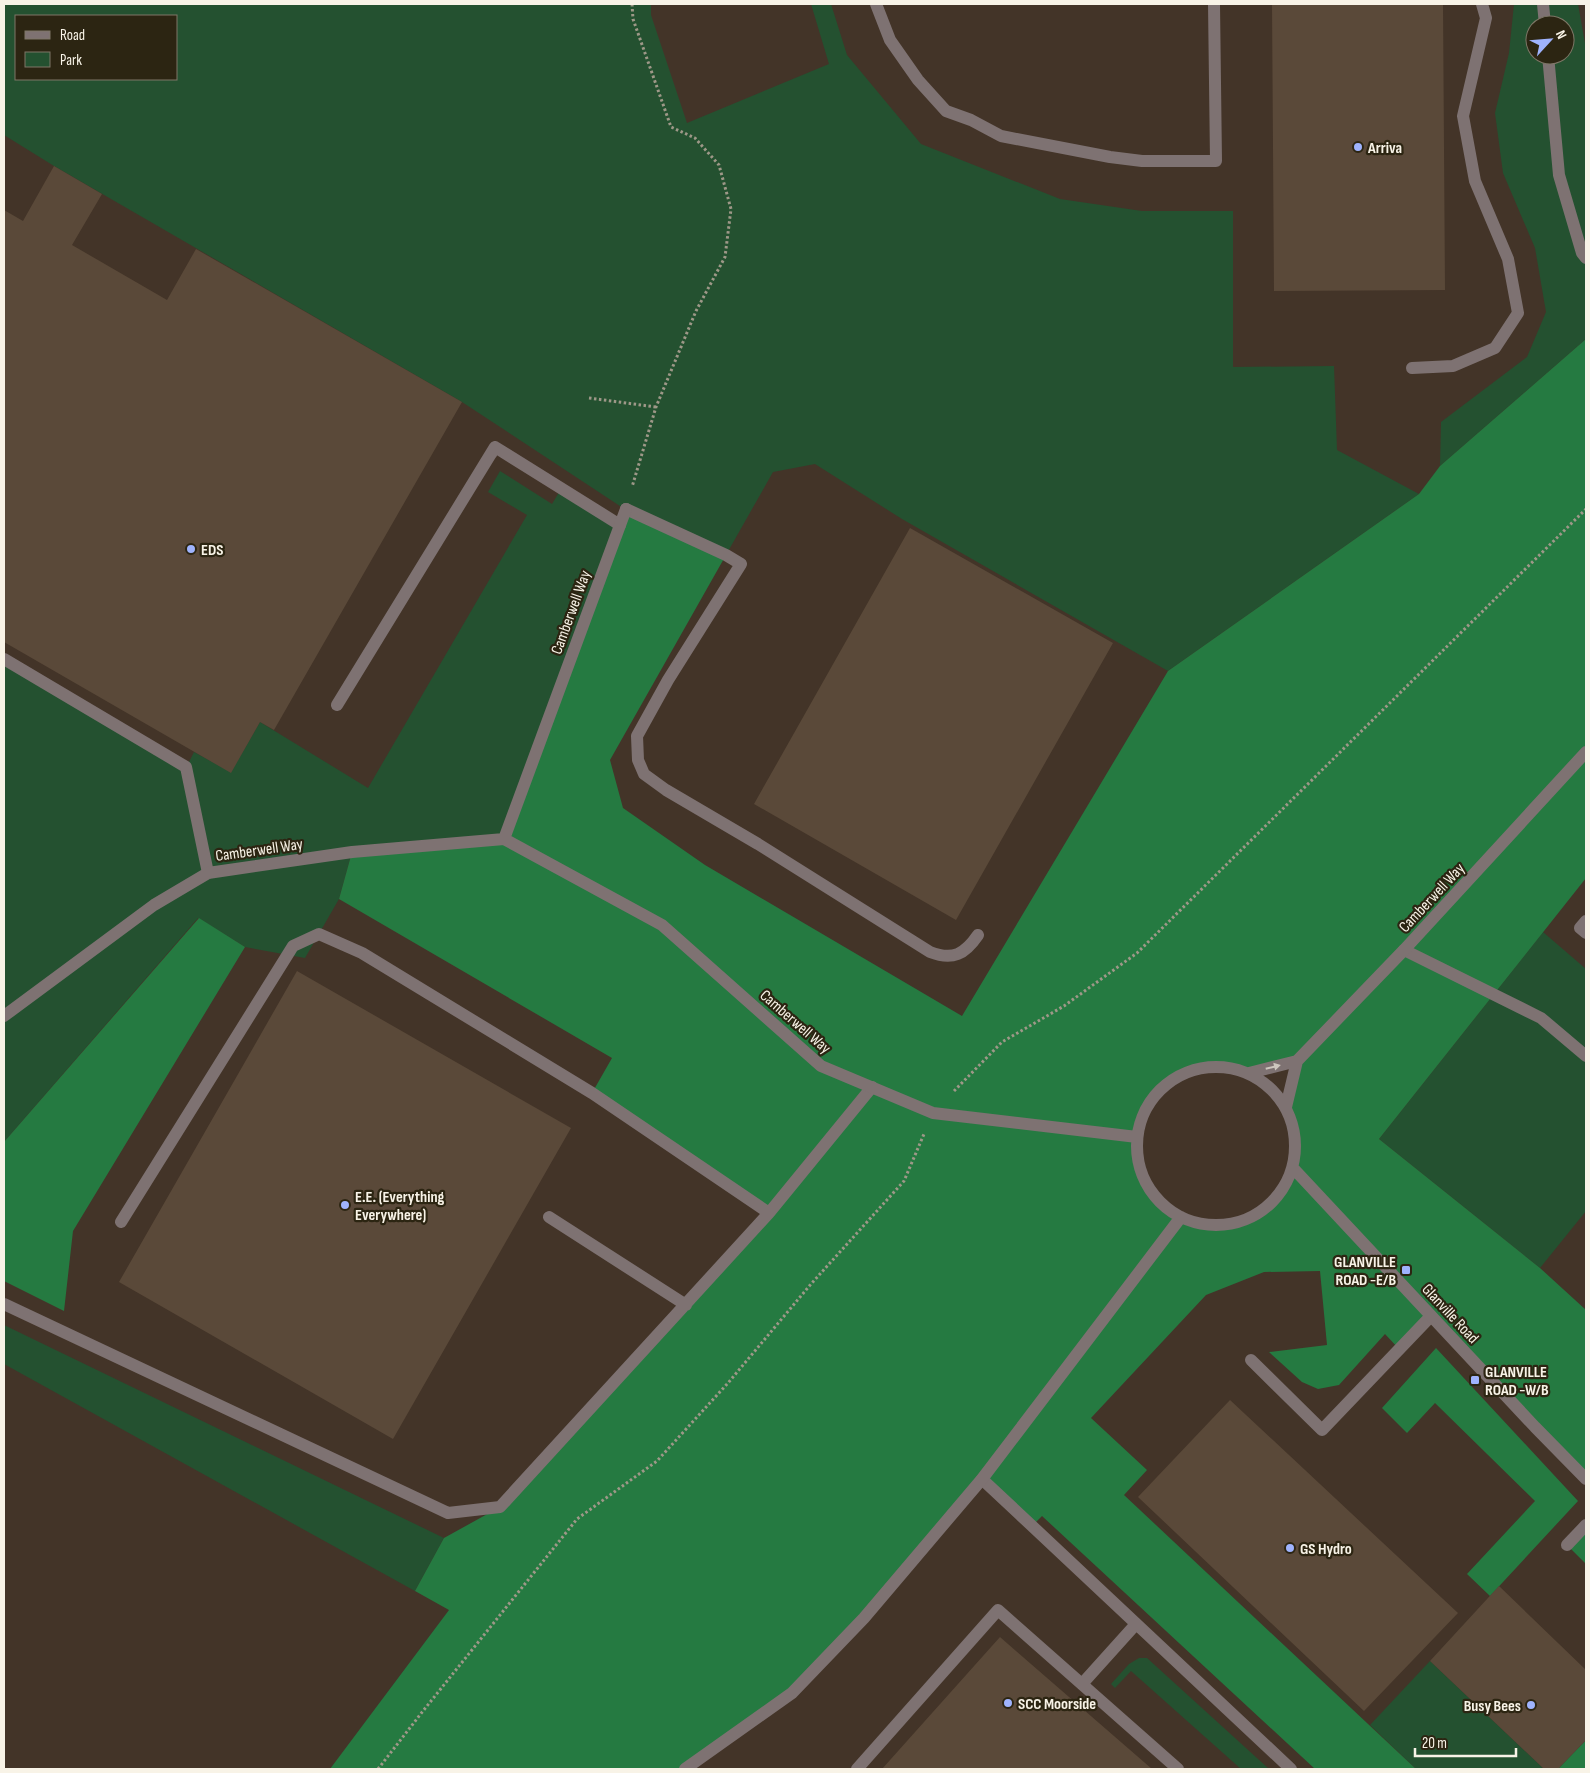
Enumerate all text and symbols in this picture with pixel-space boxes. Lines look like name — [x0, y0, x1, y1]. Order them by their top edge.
legend — [15, 15, 178, 80]
north arrow — [1525, 15, 1575, 65]
text: Road — [60, 26, 85, 45]
text: N — [1552, 27, 1571, 42]
text: Park — [60, 51, 82, 70]
place label: Arriva — [1367, 139, 1402, 158]
marker: Arriva — [1352, 141, 1364, 153]
place label: EDS — [201, 541, 223, 560]
marker: EDS — [185, 543, 197, 555]
street label: Camberwell Way — [547, 568, 595, 657]
street label: Camberwell Way — [214, 835, 304, 866]
street label: Camberwell Way — [1395, 859, 1469, 937]
street label: Camberwell Way — [756, 986, 834, 1058]
one-way arrow — [1265, 1063, 1280, 1071]
place label: E.E. (Everything Everywhere) — [355, 1188, 445, 1225]
marker: E.E. (Everything Everywhere) — [339, 1199, 351, 1211]
place label: GLANVILLE ROAD -E/B — [1334, 1253, 1396, 1290]
marker: GLANVILLE ROAD -E/B — [1400, 1264, 1412, 1276]
street label: Glanville Road — [1417, 1280, 1482, 1348]
place label: GLANVILLE ROAD -W/B — [1485, 1363, 1549, 1400]
marker: GLANVILLE ROAD -W/B — [1469, 1374, 1481, 1386]
place label: GS Hydro — [1300, 1540, 1352, 1559]
marker: GS Hydro — [1284, 1542, 1296, 1554]
place label: SCC Moorside — [1018, 1695, 1096, 1714]
marker: SCC Moorside — [1002, 1697, 1014, 1709]
place label: Busy Bees — [1464, 1697, 1521, 1716]
marker: Busy Bees — [1525, 1699, 1537, 1711]
scale bar — [1415, 1726, 1516, 1758]
text: 20 m — [1422, 1734, 1447, 1753]

